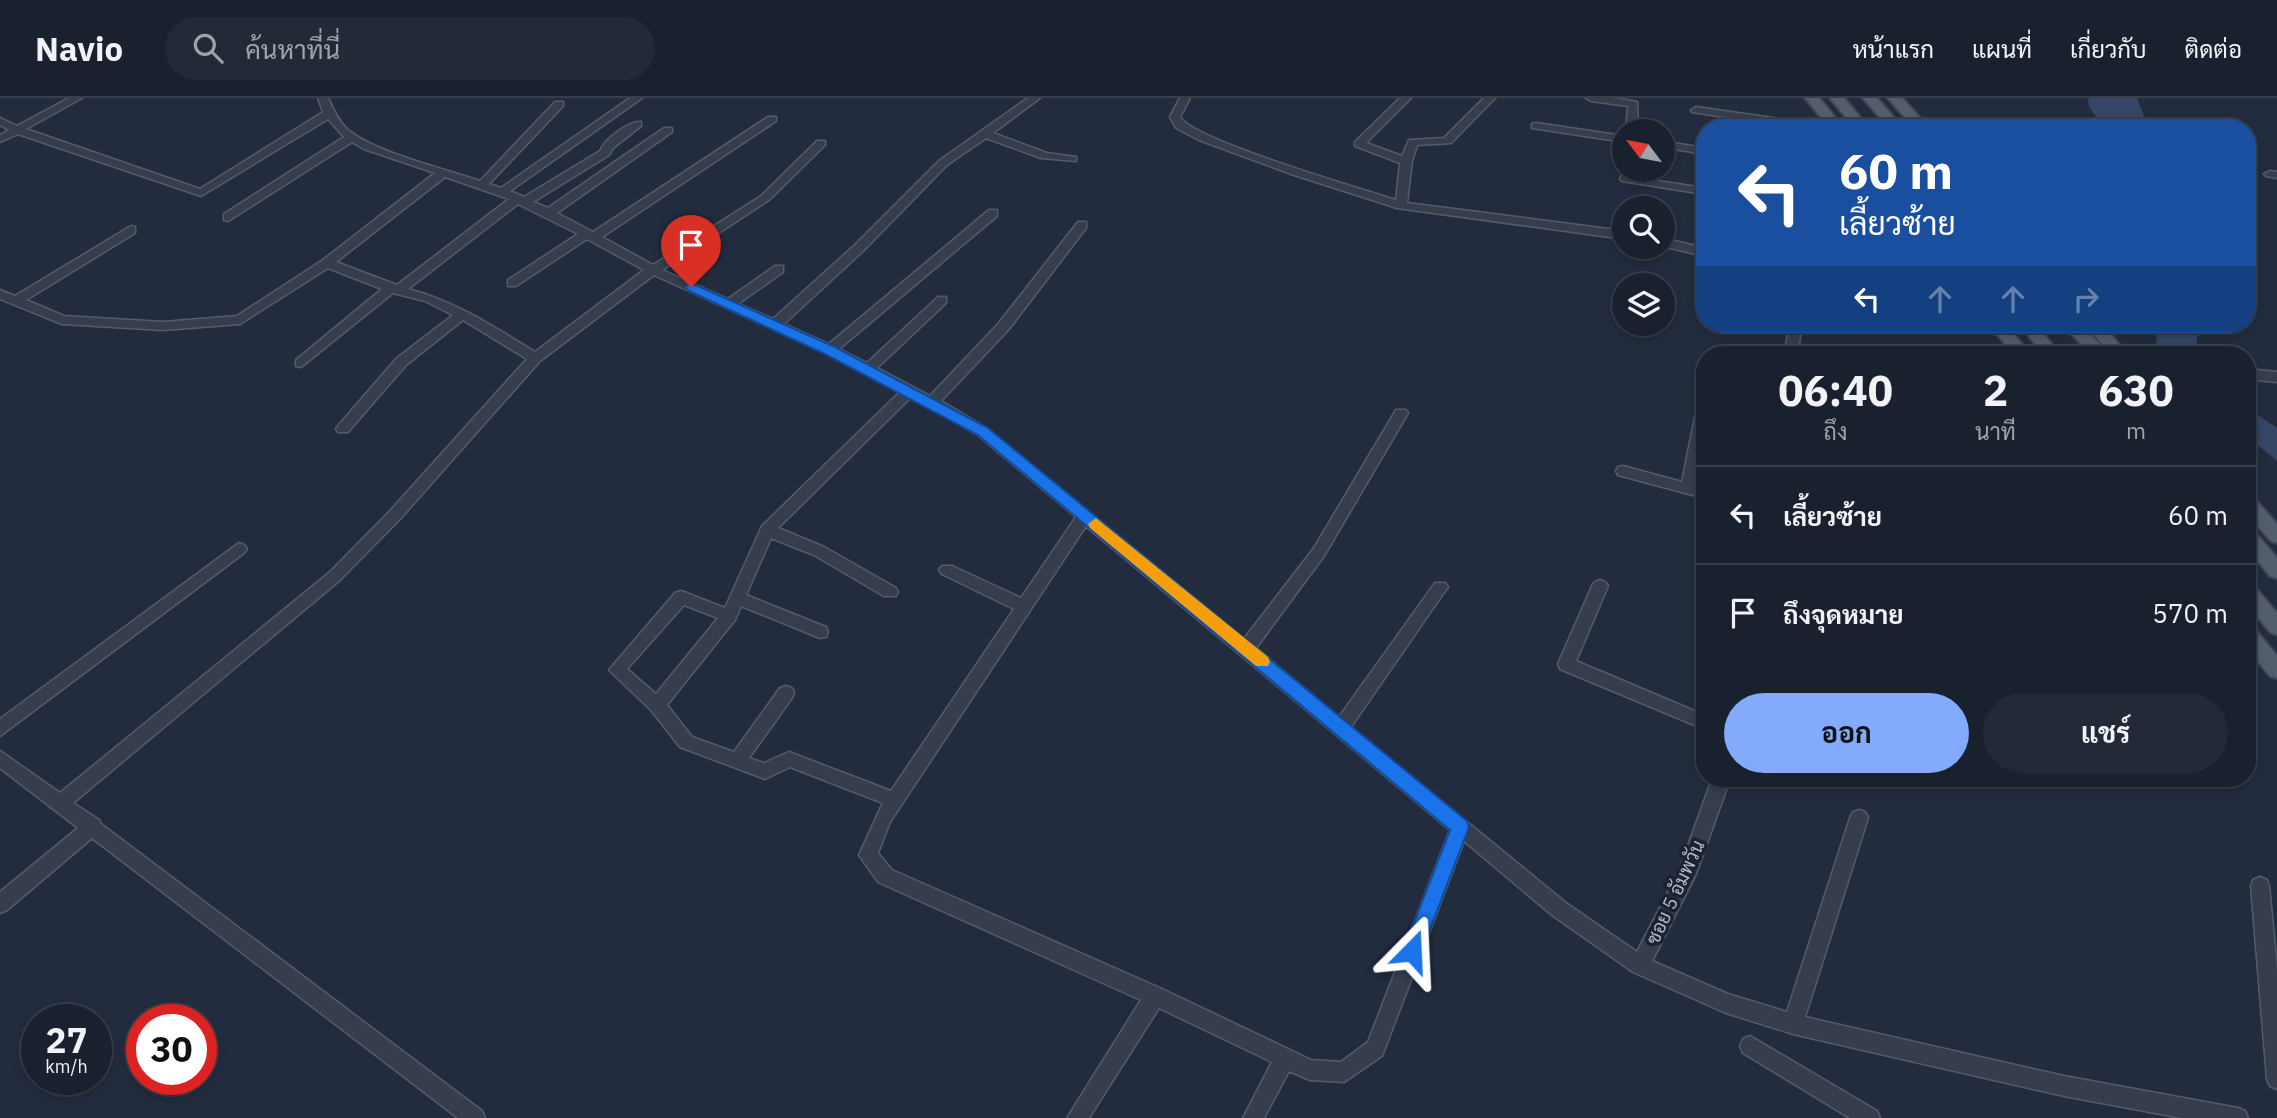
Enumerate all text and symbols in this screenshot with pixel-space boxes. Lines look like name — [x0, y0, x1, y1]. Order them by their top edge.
search box — [165, 17, 655, 80]
text: Navio — [35, 27, 123, 70]
icon: search — [189, 29, 227, 67]
text: ค้นหาที่นี่ — [245, 32, 340, 66]
text: หน้าแรก — [1853, 33, 1934, 65]
text: แผนที่ — [1972, 33, 2032, 65]
text: เกี่ยวกับ — [2070, 33, 2147, 65]
text: ติดต่อ — [2185, 33, 2242, 65]
north arrow — [1612, 119, 1675, 182]
map controls — [1612, 119, 1675, 336]
text: 60 m — [1839, 139, 1953, 202]
icon: left — [1724, 147, 1815, 238]
button: search — [1612, 196, 1675, 259]
text: เลี้ยวซ้าย — [1839, 202, 1956, 244]
pin — [661, 215, 721, 287]
icon: arrive — [672, 226, 710, 264]
button: layers — [1612, 273, 1675, 336]
icon: left — [1848, 280, 1886, 318]
icon: ahead — [1921, 280, 1959, 318]
icon: ahead — [1994, 280, 2032, 318]
icon: right — [2067, 280, 2105, 318]
text: 06:40 — [1778, 363, 1893, 418]
text: 2 — [1983, 363, 2008, 418]
text: 630 — [2098, 363, 2174, 418]
text: m — [2126, 415, 2146, 445]
text: ถึง — [1824, 416, 1847, 446]
text: นาที — [1975, 416, 2016, 446]
icon: left — [1724, 496, 1762, 534]
text: 60 m — [2168, 498, 2228, 532]
text: เลี้ยวซ้าย — [1783, 499, 1882, 533]
icon: arrive — [1724, 594, 1762, 632]
text: 570 m — [2152, 596, 2228, 630]
text: ถึงจุดหมาย — [1783, 597, 1904, 631]
button: ออก — [1724, 693, 1969, 773]
button: แชร์ — [1983, 693, 2228, 773]
street label: ซอย 5 อัมพวัน — [1640, 836, 1710, 948]
position arrow — [1375, 914, 1449, 988]
speed limit sign: 30 — [126, 1004, 217, 1095]
text: 27 — [45, 1017, 88, 1063]
text: km/h — [45, 1055, 88, 1078]

